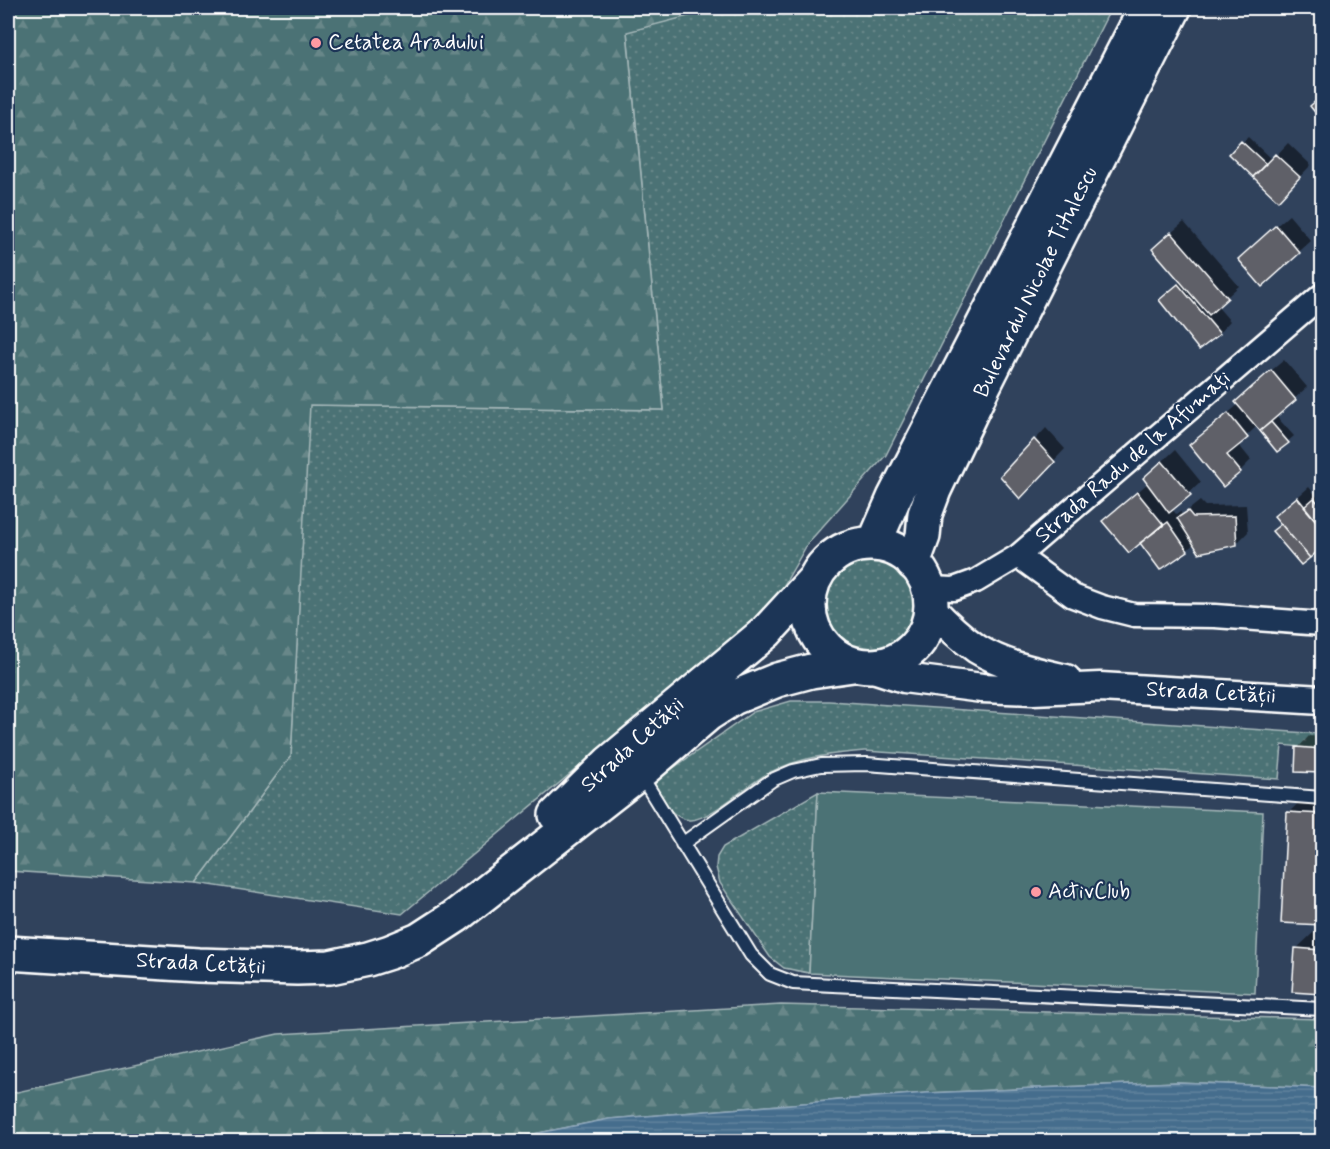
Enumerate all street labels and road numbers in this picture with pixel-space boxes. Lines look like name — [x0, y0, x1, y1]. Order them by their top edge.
street label: Bulevardul Nicolae Titulescu — [968, 162, 1104, 402]
street label: Strada Radu de la Afumați — [1029, 364, 1237, 550]
street label: Strada Cetății — [1145, 676, 1277, 710]
street label: Strada Cetății — [575, 691, 691, 799]
street label: Strada Cetății — [135, 947, 267, 981]

